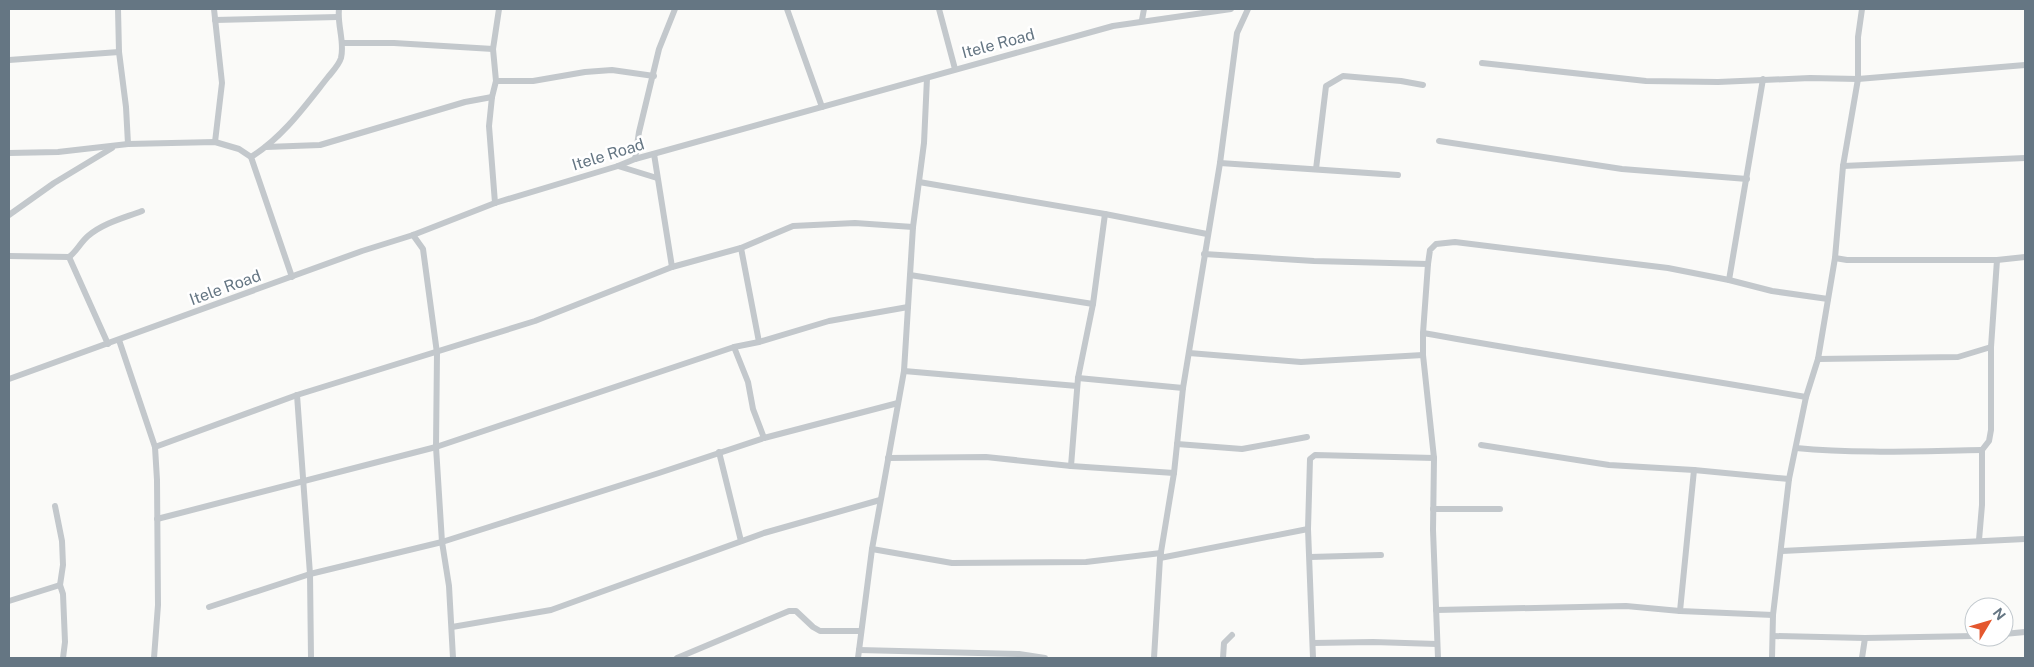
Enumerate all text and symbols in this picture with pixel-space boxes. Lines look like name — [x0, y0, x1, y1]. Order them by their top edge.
street label: Itele Road — [960, 25, 1037, 62]
street label: Itele Road — [570, 134, 647, 174]
street label: Itele Road — [187, 266, 264, 309]
north arrow — [1964, 597, 2014, 647]
text: N — [1990, 605, 2009, 623]

